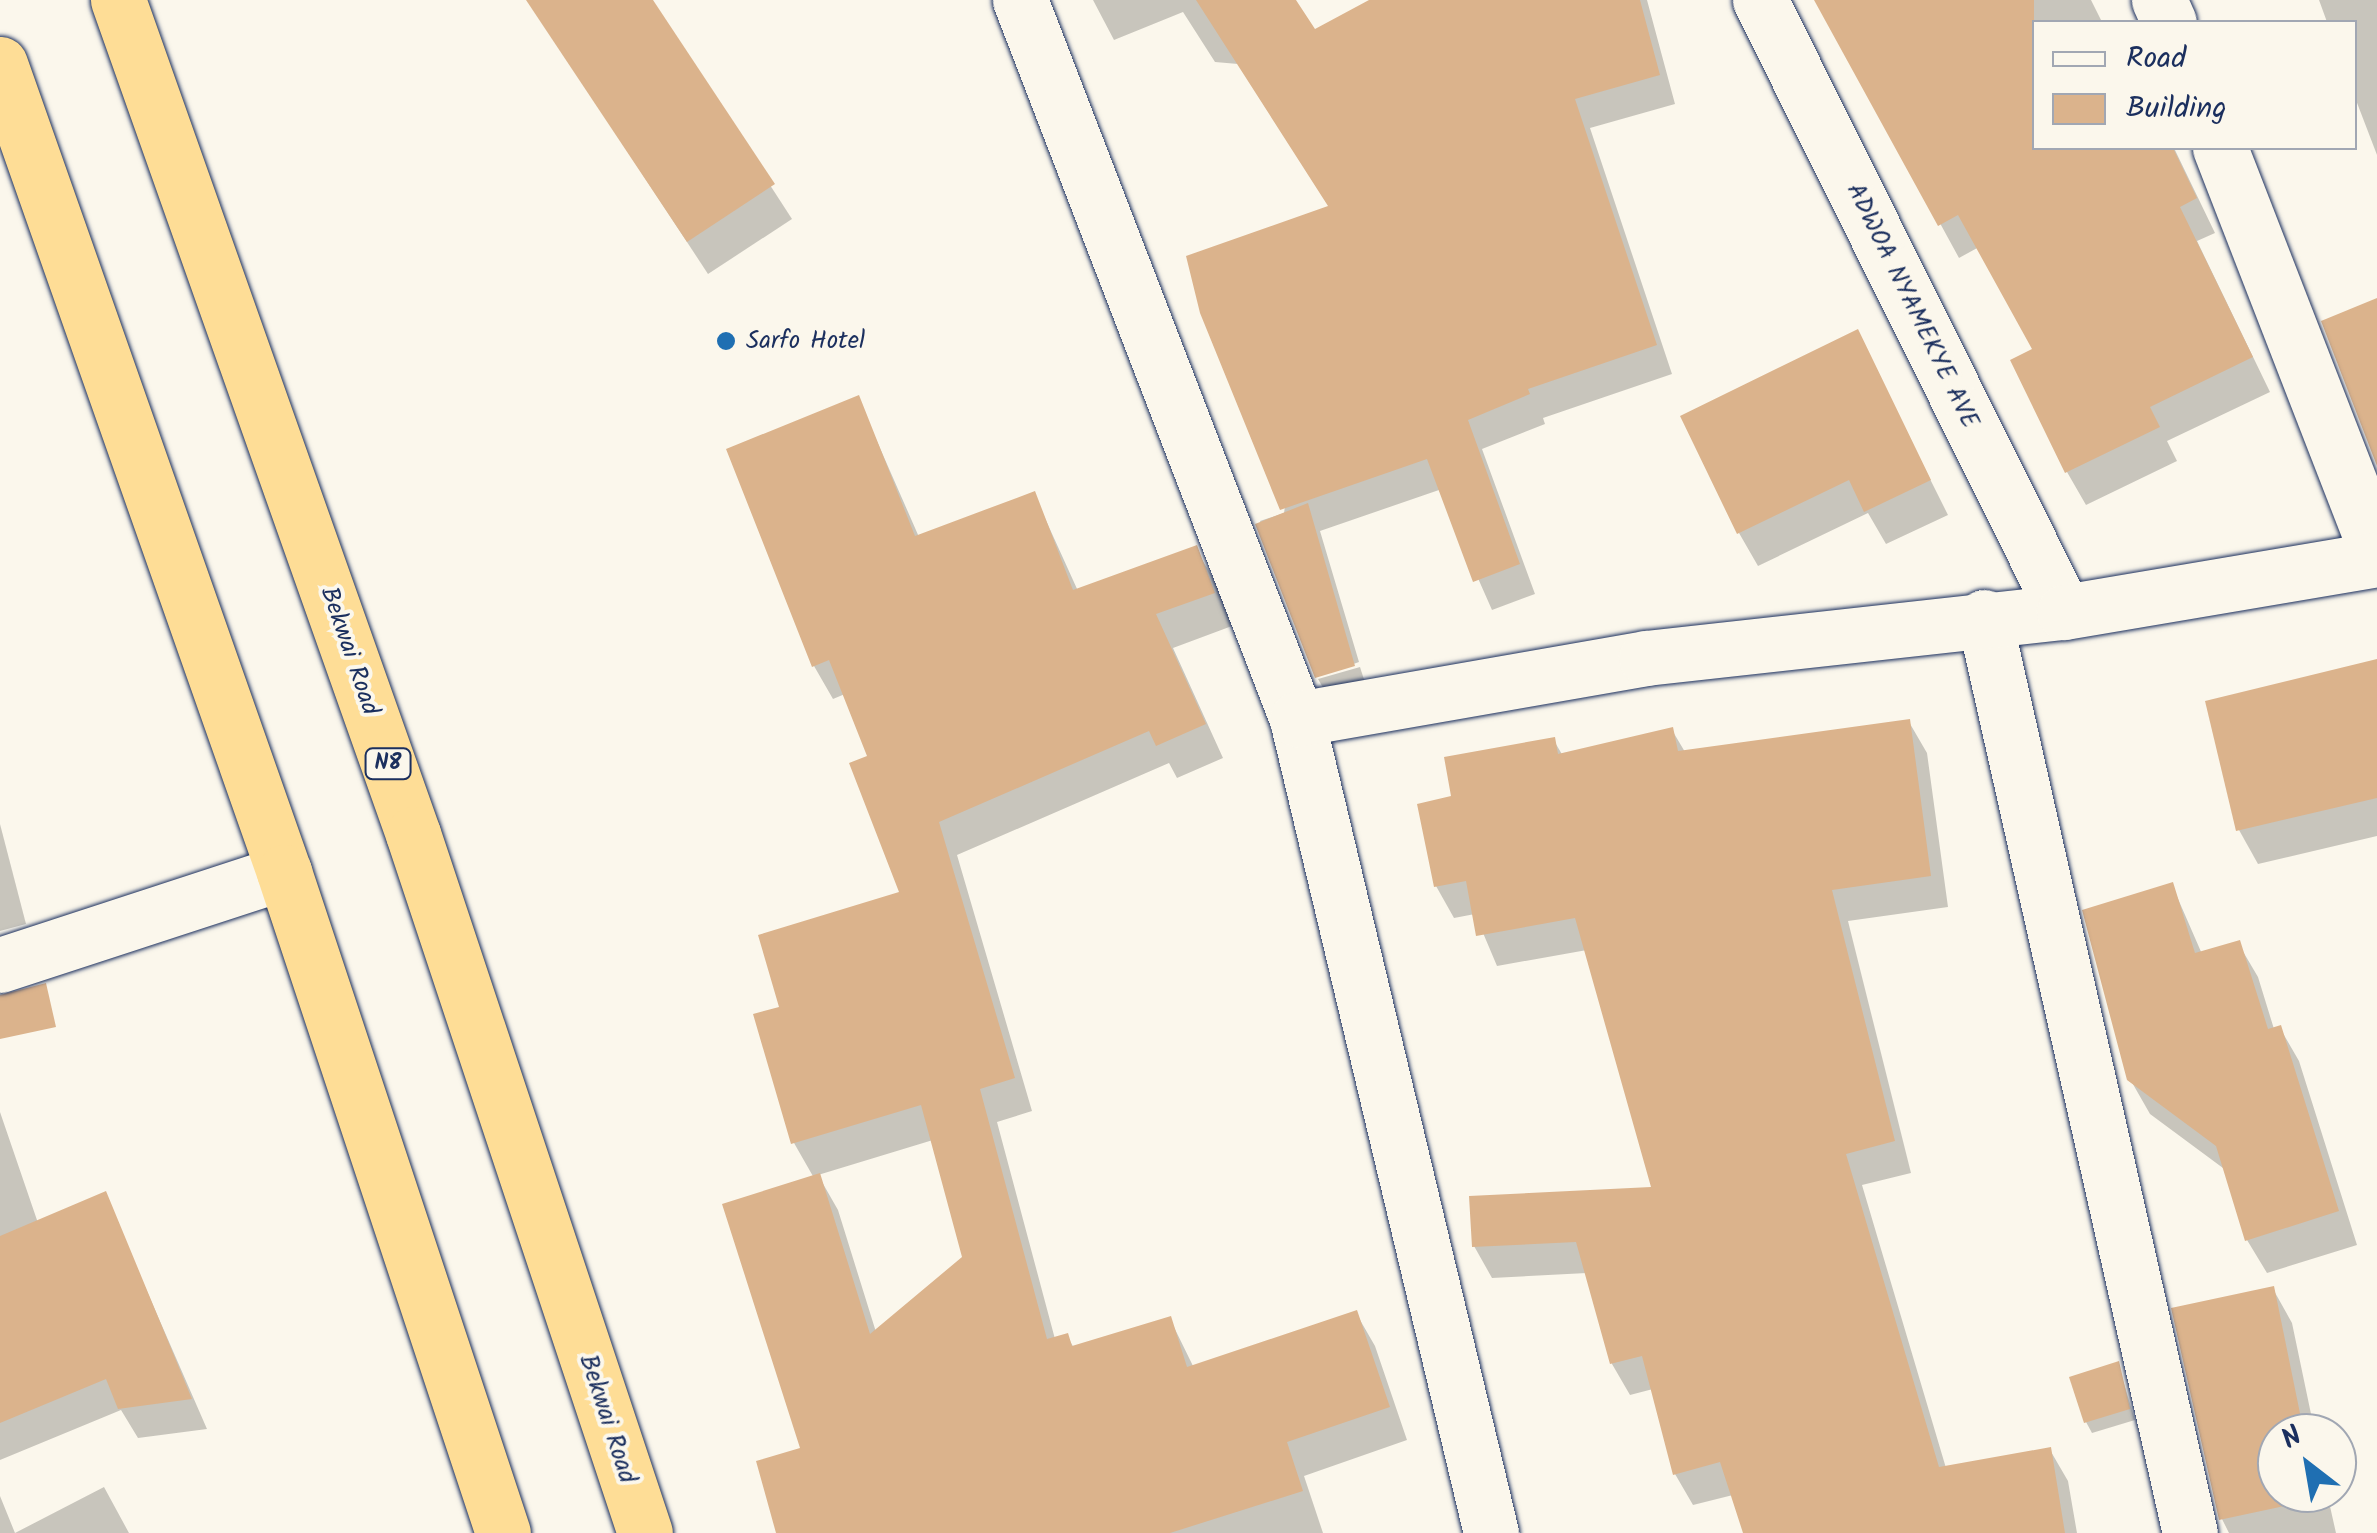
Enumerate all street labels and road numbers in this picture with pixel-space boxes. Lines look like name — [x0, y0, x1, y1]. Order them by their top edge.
street label: ADWOA NYAMEKYE AVE — [1840, 178, 1984, 434]
street label: Bekwai Road — [313, 583, 385, 719]
road number: N8 — [363, 747, 413, 781]
street label: Bekwai Road — [572, 1351, 642, 1487]

